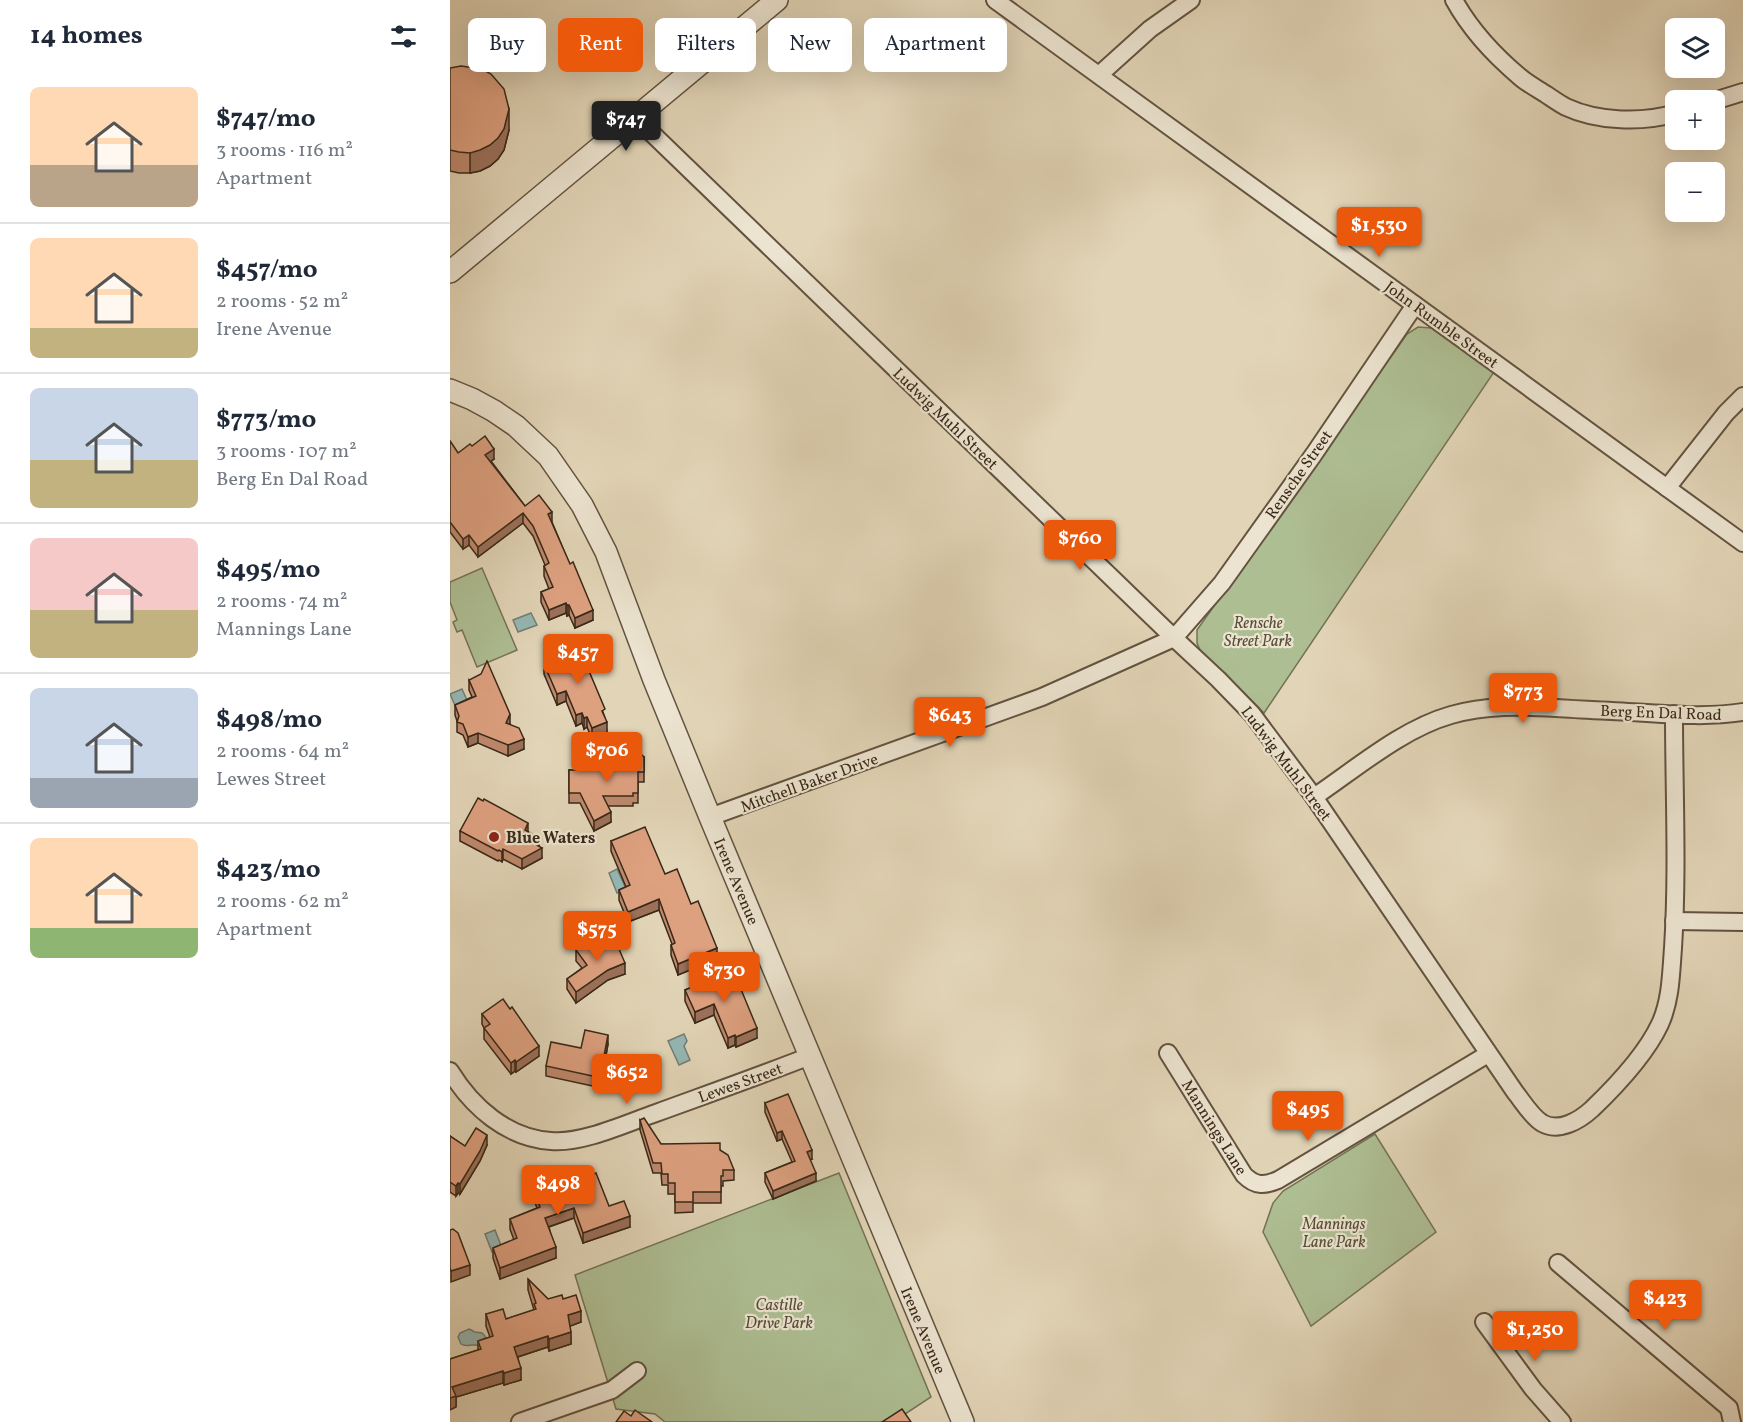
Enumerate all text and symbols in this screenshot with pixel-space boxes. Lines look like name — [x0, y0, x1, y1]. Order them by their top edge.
text: 14 homes — [30, 18, 143, 54]
chip: Buy — [468, 18, 546, 72]
chip: Rent — [558, 18, 643, 72]
chip: Filters — [655, 18, 756, 72]
chip: New — [768, 18, 852, 72]
chip: Apartment — [864, 18, 1007, 72]
map controls — [1665, 18, 1725, 222]
button: layers — [1665, 18, 1725, 78]
icon: filters — [387, 20, 420, 53]
button: + — [1665, 90, 1725, 150]
text: $747/mo — [216, 101, 316, 137]
pin: $747 — [590, 101, 662, 152]
text: $747 — [606, 106, 646, 134]
icon: home — [78, 111, 150, 183]
text: 3 rooms · 116 m² — [216, 137, 353, 165]
button: − — [1665, 162, 1725, 222]
text: Apartment — [216, 165, 312, 193]
pin: $1,530 — [1330, 207, 1428, 258]
text: $1,530 — [1351, 212, 1407, 240]
text: $457/mo — [216, 252, 318, 288]
icon: home — [78, 262, 150, 334]
street label: John Rumble Street — [1379, 277, 1503, 375]
text: 2 rooms · 52 m² — [216, 288, 348, 316]
text: Irene Avenue — [216, 316, 332, 344]
street label: Ludwig Muhl Street — [887, 363, 1002, 476]
text: $773/mo — [216, 402, 316, 438]
icon: home — [78, 412, 150, 484]
street label: Rensche Street — [1261, 426, 1339, 524]
text: 3 rooms · 107 m² — [216, 438, 357, 466]
text: Berg En Dal Road — [216, 466, 368, 494]
pin: $760 — [1044, 520, 1116, 571]
text: $760 — [1058, 525, 1102, 553]
text: $495/mo — [216, 552, 320, 588]
icon: home — [78, 562, 150, 634]
text: 2 rooms · 74 m² — [216, 588, 347, 616]
park label: Rensche Street Park — [1224, 613, 1292, 653]
text: Mannings Lane — [216, 616, 352, 644]
pin: $457 — [542, 634, 614, 685]
text: $457 — [557, 639, 599, 667]
pin: $773 — [1487, 673, 1559, 724]
text: $773 — [1503, 678, 1543, 706]
pin: $643 — [914, 697, 986, 748]
street label: Berg En Dal Road — [1600, 701, 1722, 727]
text: $498/mo — [216, 702, 322, 738]
text: $643 — [928, 702, 972, 730]
street label: Ludwig Muhl Street — [1235, 702, 1336, 826]
icon: home — [78, 712, 150, 784]
pin: $706 — [571, 732, 643, 783]
text: $706 — [585, 737, 629, 765]
text: 2 rooms · 64 m² — [216, 738, 349, 766]
street label: Mitchell Baker Drive — [738, 749, 881, 819]
text: Lewes Street — [216, 766, 326, 794]
place label: Blue Waters — [506, 828, 595, 850]
marker: Blue Waters — [487, 830, 501, 844]
street label: Irene Avenue — [707, 835, 763, 929]
text: $423/mo — [216, 852, 321, 888]
icon: home — [78, 862, 150, 934]
text: 2 rooms · 62 m² — [216, 888, 349, 916]
pin: $575 — [561, 911, 633, 962]
text: Apartment — [216, 916, 312, 944]
text: $575 — [577, 916, 617, 944]
pin: $730 — [688, 952, 760, 1003]
text: $730 — [703, 957, 745, 985]
pin: $652 — [591, 1054, 663, 1105]
street label: Lewes Street — [695, 1058, 786, 1109]
text: $652 — [606, 1059, 648, 1087]
street label: Mannings Lane — [1175, 1076, 1251, 1180]
pin: $495 — [1272, 1091, 1344, 1142]
text: $495 — [1286, 1096, 1330, 1124]
pin: $498 — [522, 1165, 594, 1216]
text: $498 — [536, 1170, 580, 1198]
park label: Mannings Lane Park — [1301, 1214, 1366, 1254]
pin: $423 — [1629, 1280, 1701, 1331]
street label: Irene Avenue — [894, 1284, 950, 1378]
text: $423 — [1643, 1285, 1687, 1313]
park label: Castille Drive Park — [745, 1295, 813, 1335]
pin: $1,250 — [1486, 1311, 1584, 1362]
text: $1,250 — [1506, 1316, 1564, 1344]

